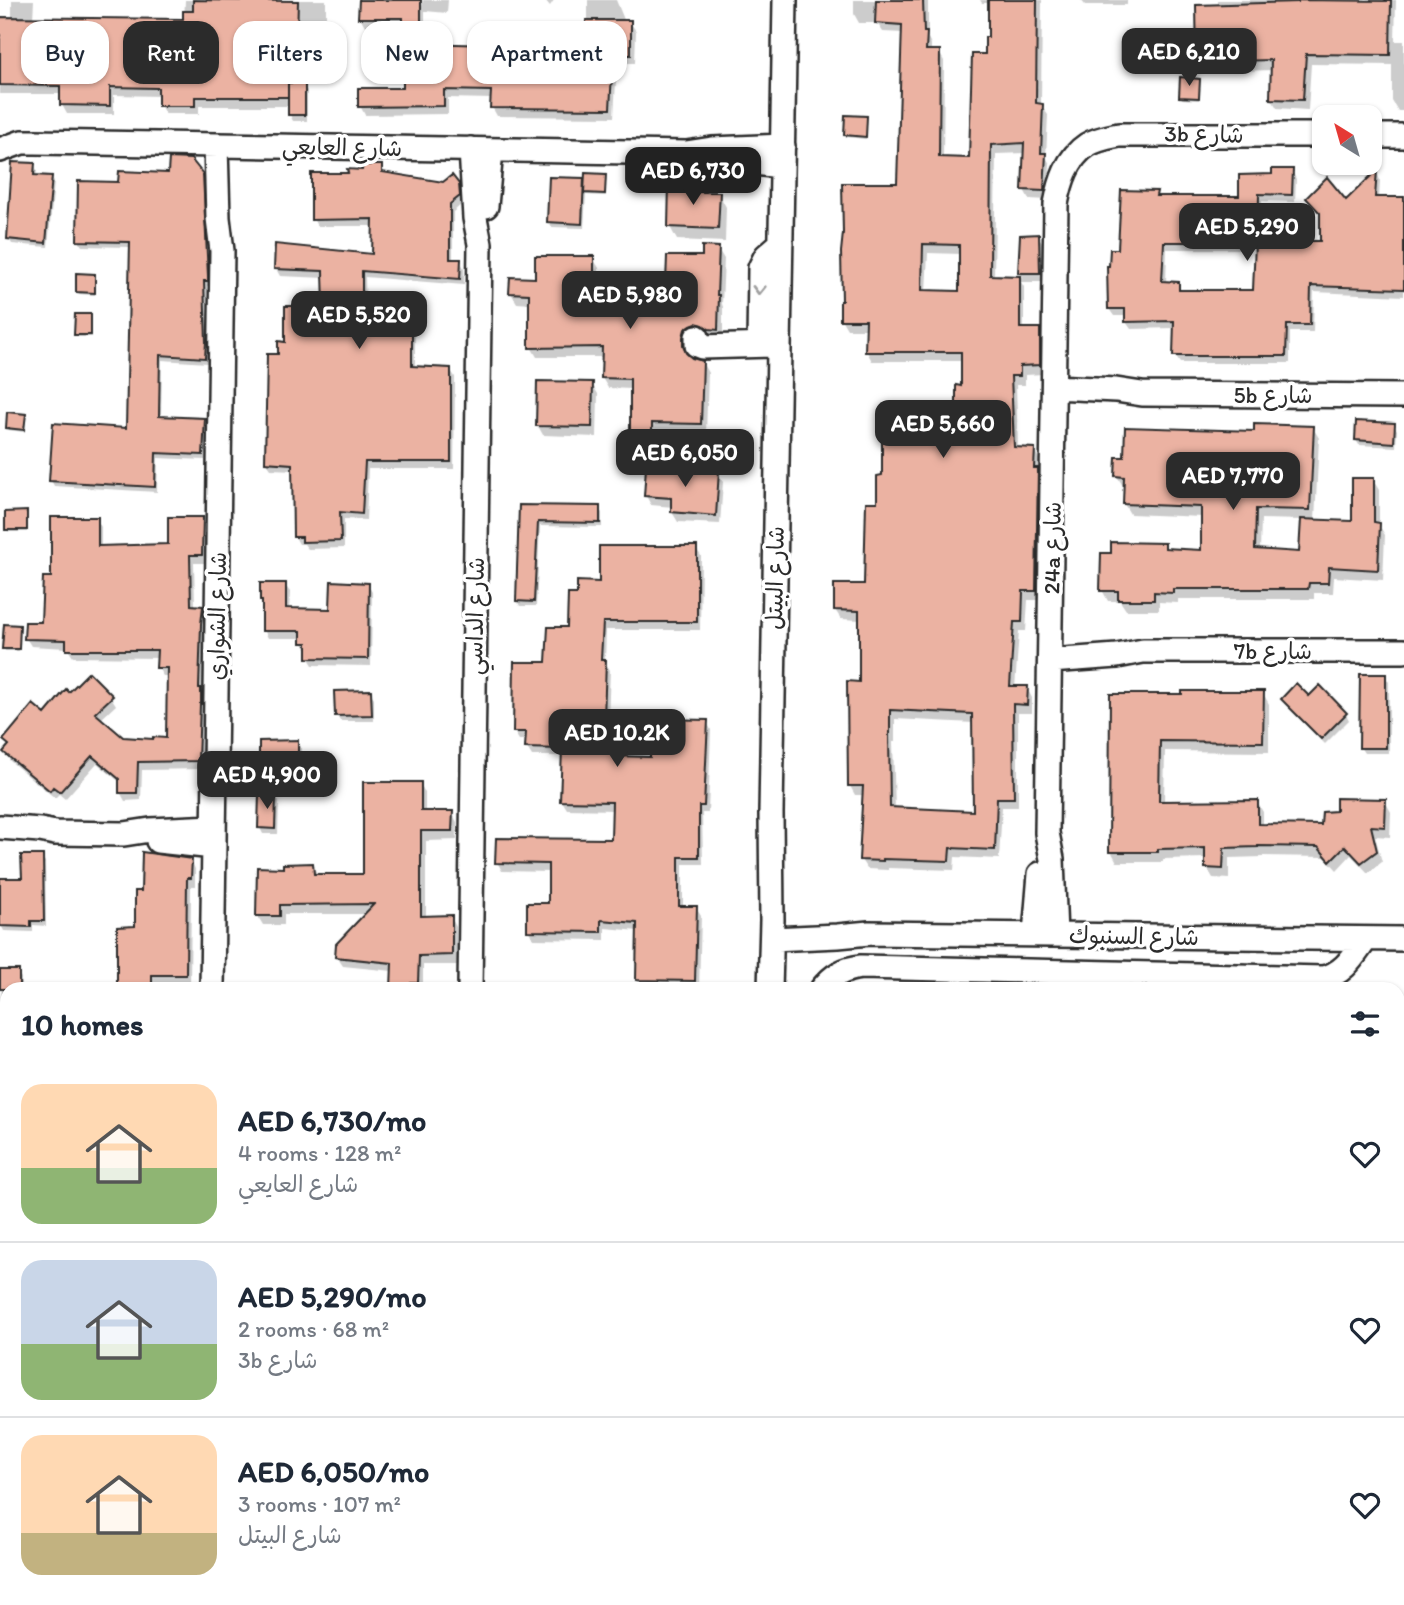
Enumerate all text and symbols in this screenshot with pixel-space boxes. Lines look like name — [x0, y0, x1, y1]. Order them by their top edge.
chip: Buy — [21, 21, 109, 84]
chip: Rent — [123, 21, 219, 84]
chip: Filters — [233, 21, 347, 84]
chip: New — [361, 21, 453, 84]
chip: Apartment — [467, 21, 627, 84]
pin: AED 6,210 — [1109, 28, 1269, 88]
text: AED 6,210 — [1138, 37, 1240, 65]
north arrow — [1312, 105, 1382, 175]
map controls — [1312, 105, 1382, 175]
street label: 3b شارع — [1164, 119, 1244, 151]
street label: شارع العايعي — [281, 132, 402, 169]
pin: AED 6,730 — [613, 148, 773, 207]
text: AED 6,730 — [641, 156, 745, 184]
pin: AED 5,290 — [1167, 204, 1327, 263]
text: AED 5,290 — [1195, 212, 1299, 240]
pin: AED 5,980 — [550, 272, 710, 331]
text: AED 5,980 — [578, 280, 682, 308]
one-way arrow — [751, 285, 767, 296]
pin: AED 5,520 — [279, 292, 439, 351]
text: AED 5,520 — [307, 300, 411, 328]
street label: 5b شارع — [1234, 381, 1313, 411]
pin: AED 5,660 — [863, 400, 1023, 460]
text: AED 5,660 — [891, 409, 995, 437]
pin: AED 6,050 — [605, 430, 765, 489]
text: AED 6,050 — [632, 438, 738, 466]
pin: AED 7,770 — [1153, 452, 1313, 512]
text: AED 7,770 — [1182, 461, 1284, 489]
street label: 24a شارع — [1037, 501, 1069, 595]
street label: شارع البيتل — [760, 526, 792, 630]
street label: شارع الشواري — [202, 551, 235, 681]
street label: شارع الداسي — [460, 557, 497, 675]
street label: 7b شارع — [1234, 637, 1312, 667]
pin: AED 10.2K — [537, 710, 697, 769]
text: AED 10.2K — [565, 718, 670, 746]
pin: AED 4,900 — [187, 752, 347, 811]
text: AED 4,900 — [213, 760, 321, 788]
street label: شارع السنبوك — [1069, 921, 1199, 953]
icon: filters — [1346, 1005, 1384, 1043]
text: 10 homes — [21, 1006, 144, 1043]
text: AED 6,730/mo — [238, 1102, 426, 1139]
icon: home — [77, 1112, 161, 1196]
icon: heart — [1346, 1135, 1384, 1173]
text: 4 rooms · 128 m² — [238, 1139, 401, 1167]
text: شارع العايعي — [238, 1170, 358, 1198]
text: AED 5,290/mo — [238, 1278, 427, 1315]
icon: home — [77, 1288, 161, 1372]
icon: heart — [1346, 1311, 1384, 1349]
text: 2 rooms · 68 m² — [238, 1315, 389, 1343]
text: 3b شارع — [238, 1346, 317, 1374]
text: AED 6,050/mo — [238, 1453, 429, 1490]
icon: home — [77, 1463, 161, 1547]
icon: heart — [1346, 1486, 1384, 1524]
text: 3 rooms · 107 m² — [238, 1490, 401, 1518]
text: شارع البيتل — [238, 1521, 342, 1549]

